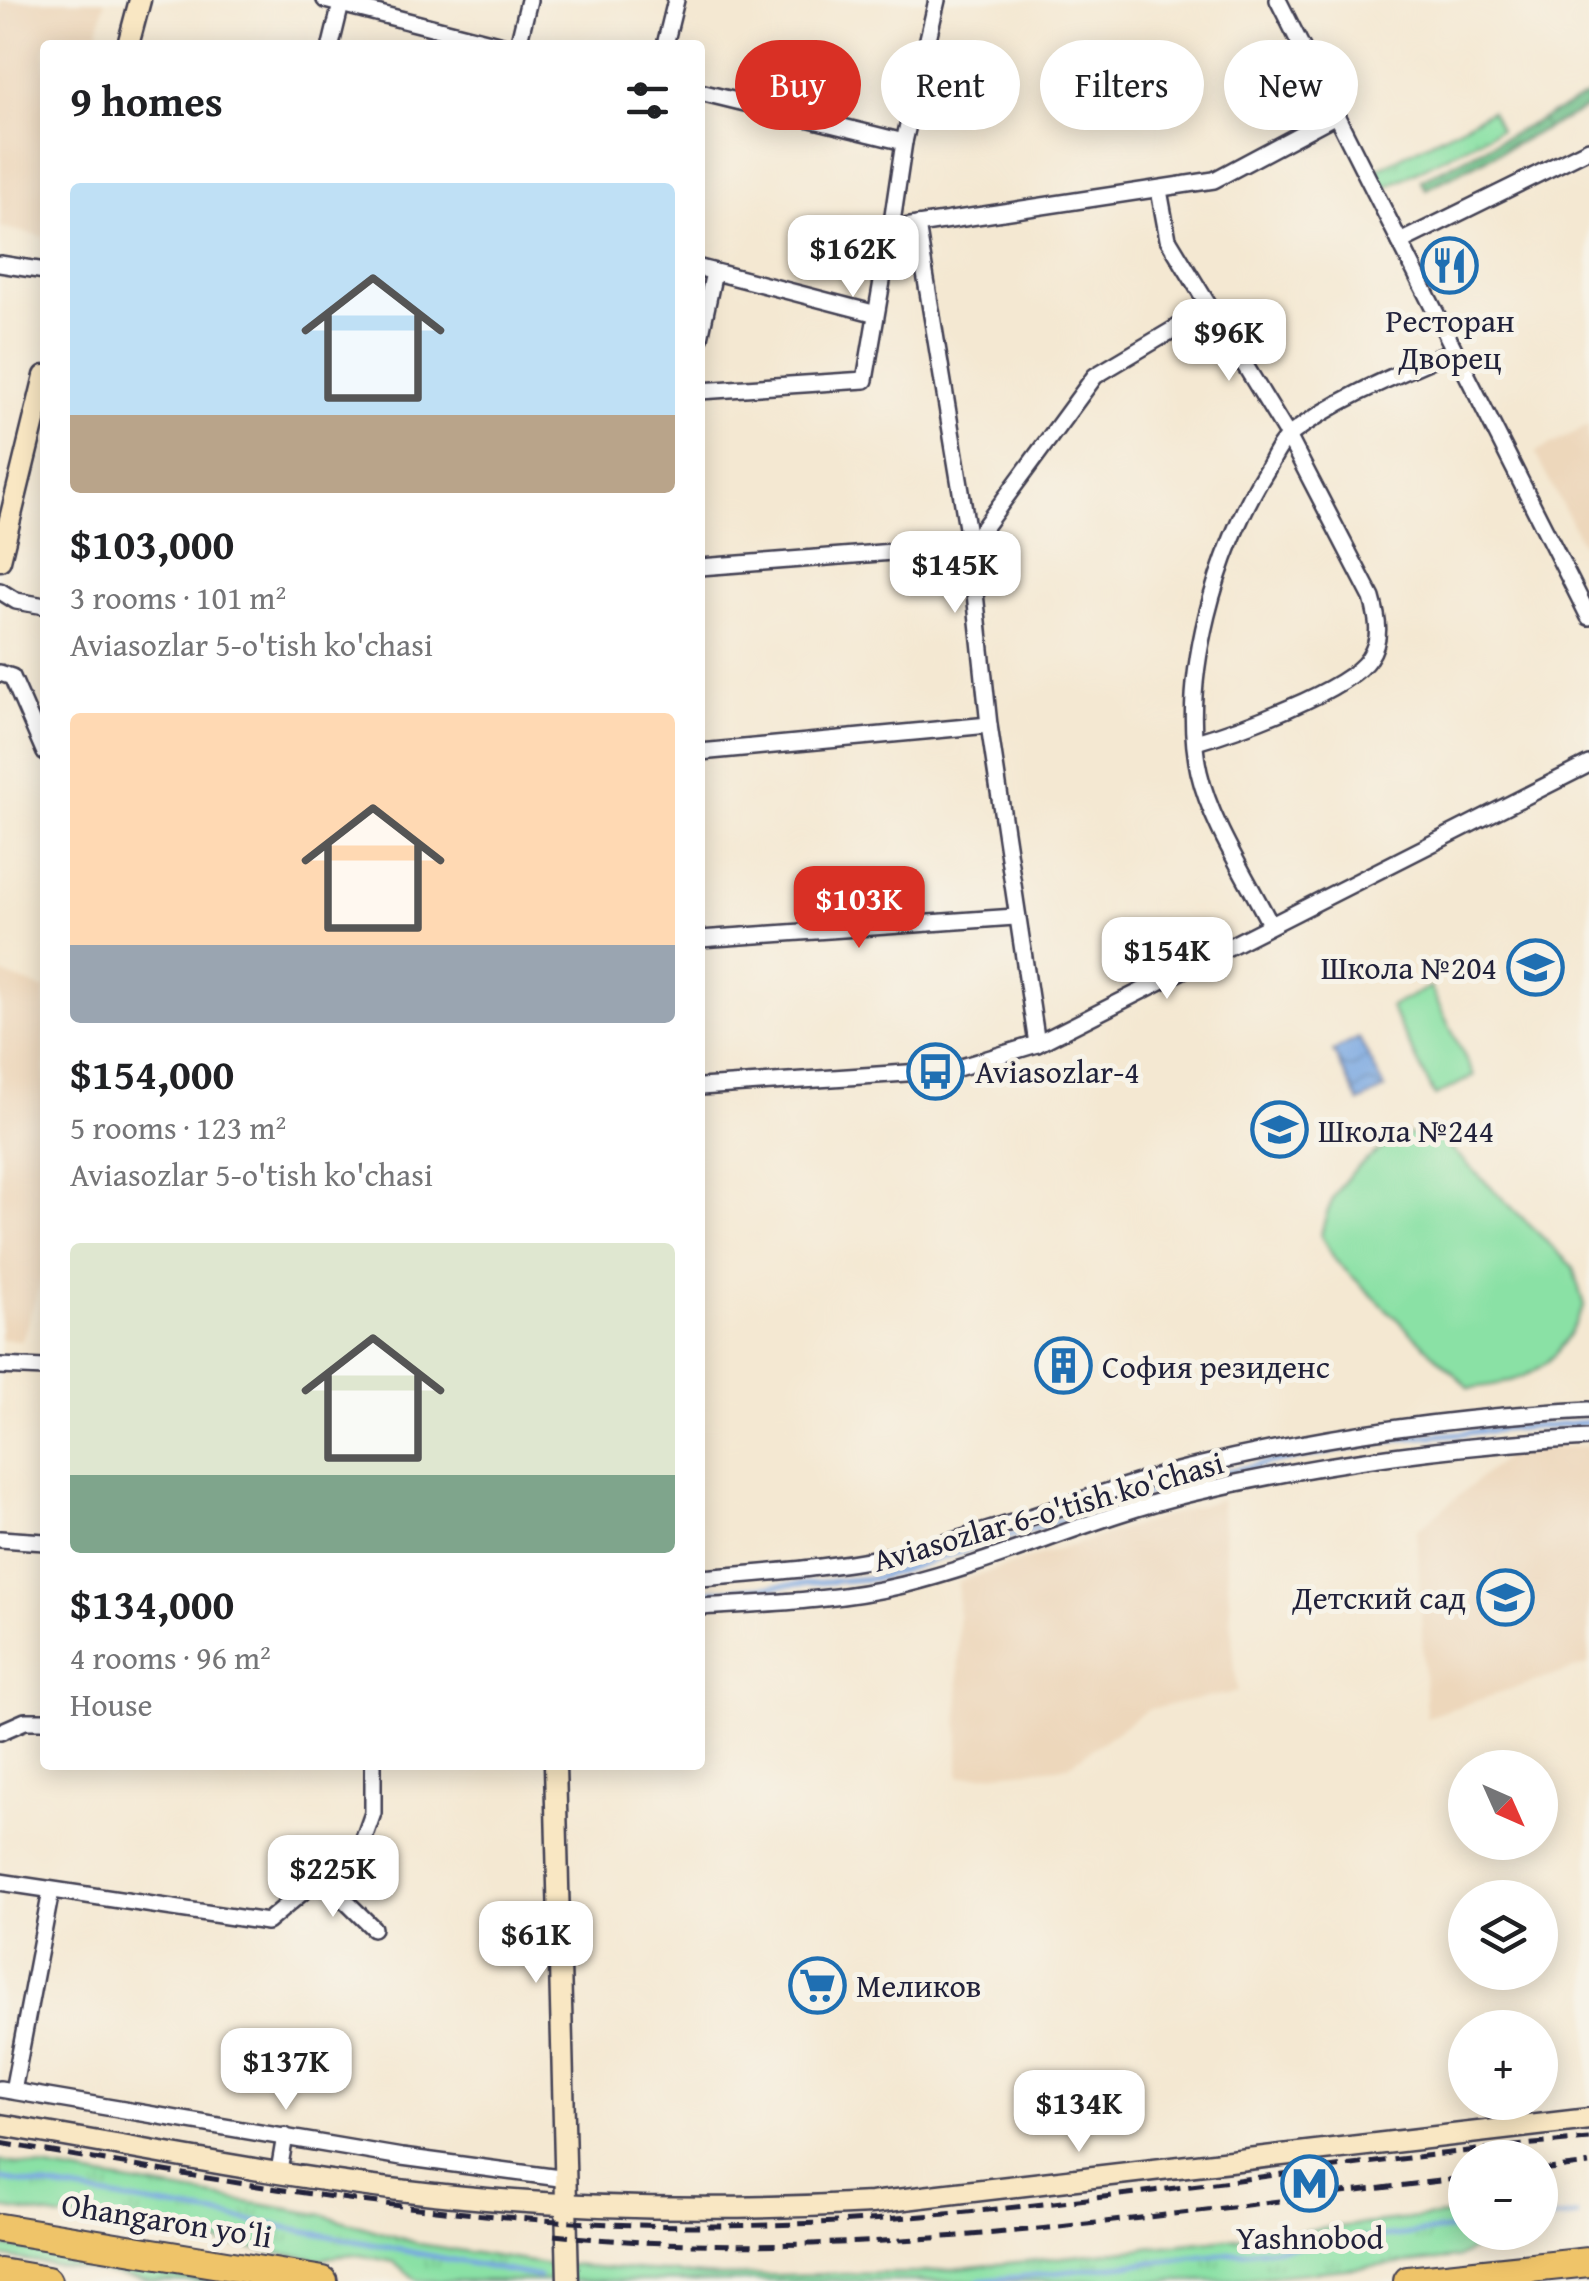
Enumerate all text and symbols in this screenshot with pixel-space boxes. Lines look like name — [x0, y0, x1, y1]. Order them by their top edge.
chip: Buy — [735, 40, 861, 130]
chip: Rent — [881, 40, 1020, 130]
chip: Filters — [1040, 40, 1204, 130]
chip: New — [1224, 40, 1358, 130]
text: 9 homes — [70, 70, 223, 131]
icon: filters — [620, 73, 675, 128]
pin: $162K — [783, 215, 923, 300]
text: $162K — [810, 224, 896, 271]
restaurant icon: Ресторан Дворец — [1420, 236, 1480, 296]
icon: home — [283, 248, 463, 428]
place label: Ресторан Дворец — [1385, 297, 1515, 381]
pin: $96K — [1170, 299, 1288, 384]
text: $96K — [1194, 308, 1264, 355]
text: $103,000 — [70, 513, 234, 574]
pin: $145K — [885, 531, 1025, 616]
text: $145K — [912, 540, 998, 587]
text: 3 rooms · 101 m² — [70, 574, 286, 621]
text: Aviasozlar 5-o'tish ko'chasi — [70, 621, 433, 668]
icon: home — [283, 778, 463, 958]
pin: $103K — [789, 866, 929, 951]
text: $103K — [816, 875, 902, 922]
pin: $154K — [1097, 917, 1237, 1002]
text: $154K — [1124, 926, 1210, 973]
school or university icon: Школа №204 — [1506, 937, 1566, 997]
place label: Школа №204 — [1321, 944, 1497, 991]
bus stop icon: Aviasozlar-4 — [906, 1041, 966, 1101]
text: $154,000 — [70, 1043, 234, 1104]
place label: Aviasozlar-4 — [975, 1048, 1140, 1095]
school or university icon: Школа №244 — [1249, 1100, 1309, 1160]
text: 5 rooms · 123 m² — [70, 1104, 286, 1151]
place label: Школа №244 — [1318, 1107, 1494, 1154]
text: Aviasozlar 5-o'tish ko'chasi — [70, 1151, 433, 1198]
icon: home — [283, 1308, 463, 1488]
building icon: София резиденс — [1033, 1336, 1093, 1396]
place label: София резиденс — [1102, 1343, 1330, 1390]
street label: Aviasozlar 6-o'tish ko'chasi — [867, 1438, 1229, 1584]
school or university icon: Детский сад — [1475, 1567, 1535, 1627]
text: $134,000 — [70, 1573, 234, 1634]
place label: Детский сад — [1291, 1574, 1466, 1621]
text: 4 rooms · 96 m² — [70, 1634, 271, 1681]
text: House — [70, 1681, 153, 1728]
north arrow — [1448, 1750, 1558, 1860]
map controls — [1448, 1750, 1558, 2250]
pin: $225K — [263, 1835, 403, 1920]
text: $225K — [290, 1844, 376, 1891]
button: layers — [1448, 1880, 1558, 1990]
pin: $61K — [477, 1901, 595, 1986]
text: $61K — [501, 1910, 571, 1957]
supermarket icon: Меликов — [787, 1955, 847, 2015]
place label: Меликов — [856, 1962, 981, 2009]
button: + — [1448, 2010, 1558, 2120]
pin: $137K — [216, 2028, 356, 2113]
text: $137K — [243, 2037, 329, 2084]
pin: $134K — [1009, 2070, 1149, 2155]
text: $134K — [1036, 2079, 1122, 2126]
button: − — [1448, 2140, 1558, 2250]
metro station icon: Yashnobod — [1280, 2153, 1340, 2213]
street label: Ohangaron yoʻli — [58, 2180, 276, 2260]
place label: Yashnobod — [1236, 2214, 1384, 2261]

